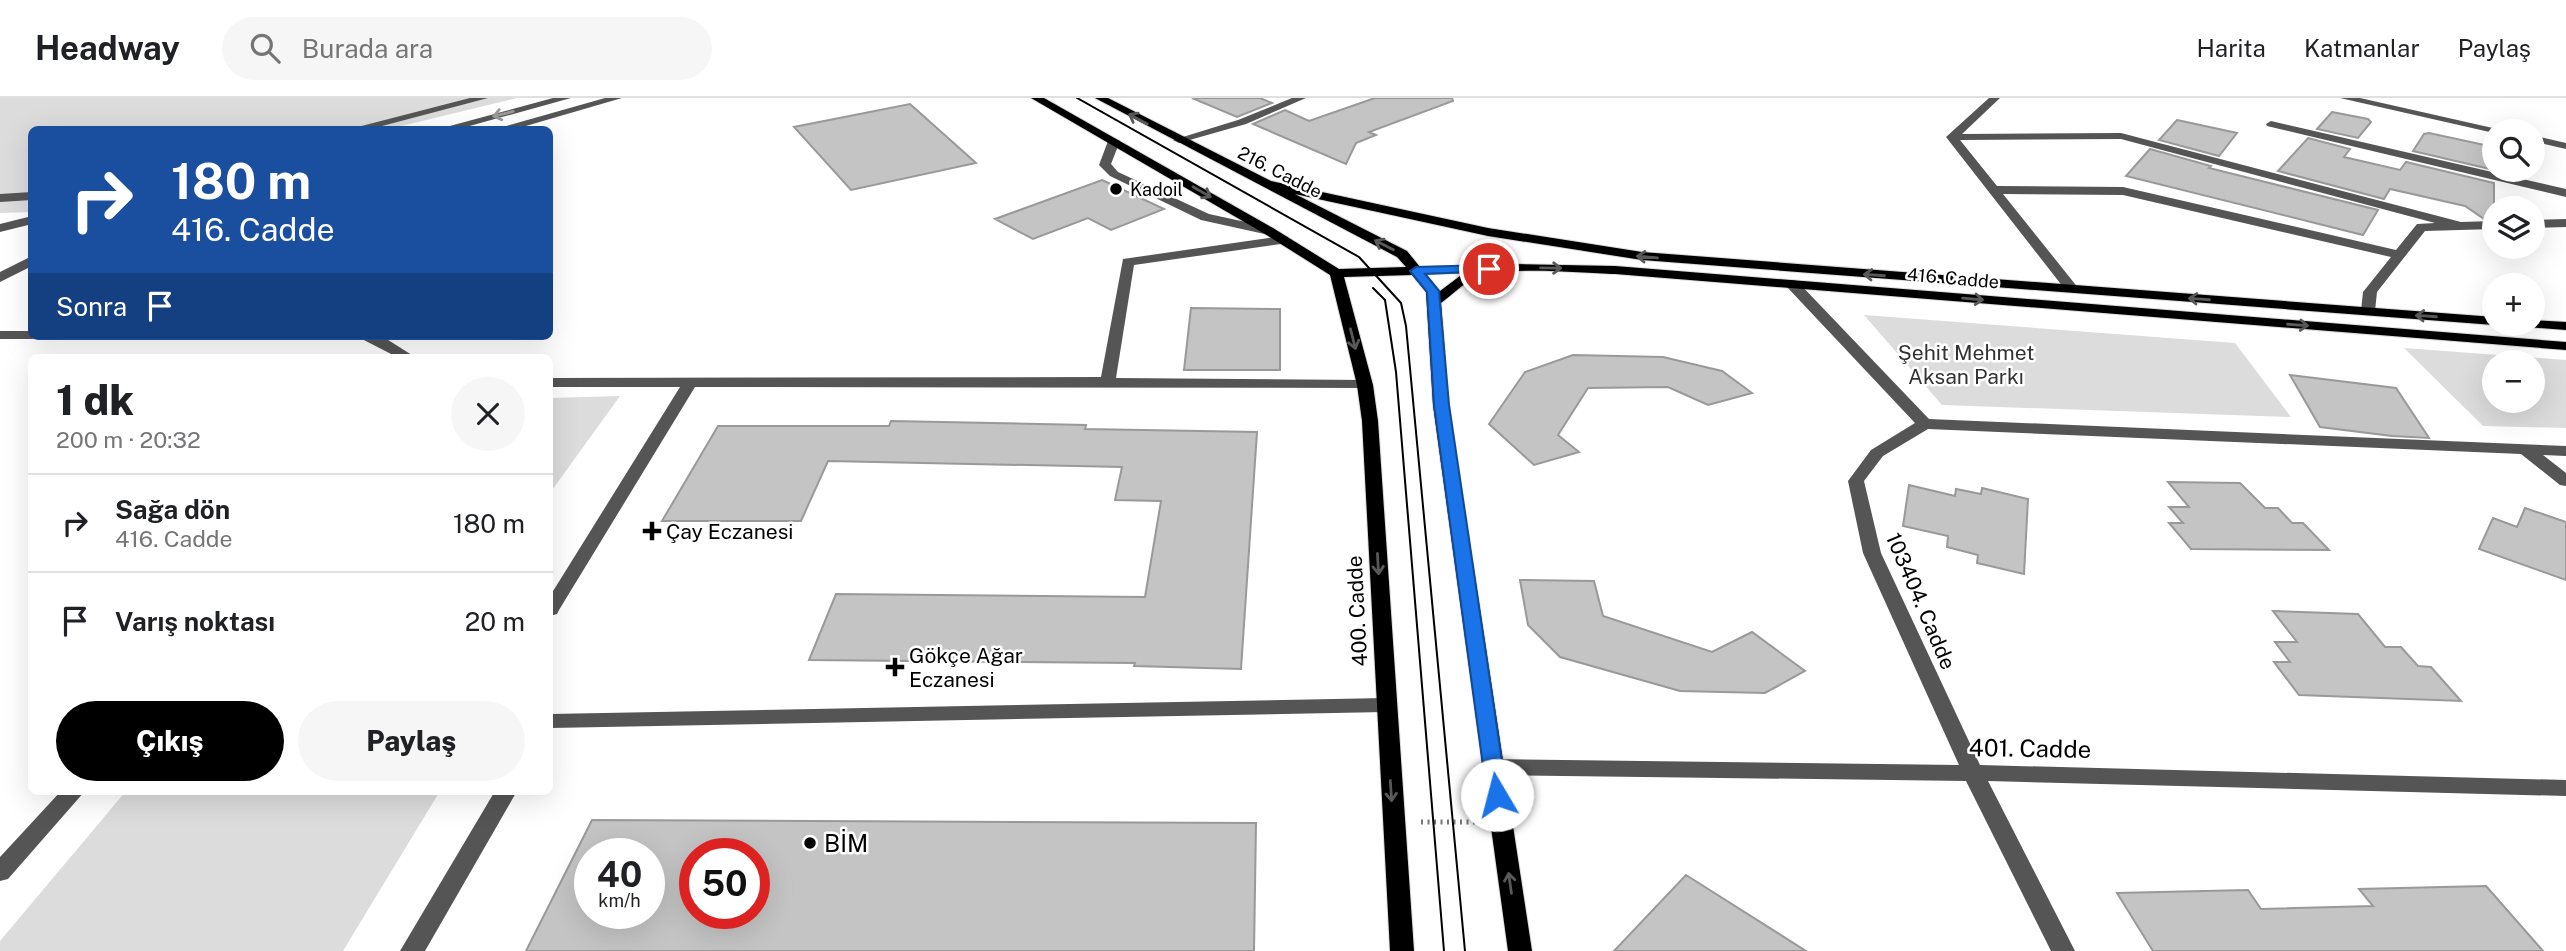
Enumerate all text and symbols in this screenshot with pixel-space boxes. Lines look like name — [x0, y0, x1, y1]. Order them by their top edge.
search box — [222, 17, 712, 80]
text: Headway — [35, 29, 180, 67]
icon: search — [246, 29, 284, 67]
text: Burada ara — [302, 33, 433, 64]
text: Harita — [2197, 34, 2266, 62]
text: Katmanlar — [2304, 34, 2420, 62]
text: Paylaş — [2458, 34, 2531, 62]
one-way arrow — [492, 108, 515, 121]
one-way arrow — [1129, 112, 1149, 126]
map controls — [2482, 119, 2545, 413]
button: search — [2482, 119, 2545, 182]
street label: 216. Cadde — [1234, 142, 1326, 202]
text: 180 m — [171, 152, 311, 210]
icon: right — [56, 154, 147, 245]
place label: Kadoil — [1130, 179, 1183, 200]
marker: Kadoil — [1108, 181, 1124, 197]
one-way arrow — [1191, 186, 1212, 199]
button: layers — [2482, 196, 2545, 259]
text: 416. Cadde — [171, 211, 335, 248]
one-way arrow — [1374, 238, 1395, 251]
pin — [1459, 239, 1519, 299]
icon: arrive — [1470, 250, 1508, 288]
one-way arrow — [1637, 250, 1659, 263]
one-way arrow — [1539, 261, 1562, 275]
street label: 416. Cadde — [1906, 264, 2000, 292]
one-way arrow — [1863, 268, 1886, 281]
button: + — [2482, 273, 2545, 336]
icon: arrive — [141, 287, 179, 325]
text: Sonra — [56, 291, 127, 322]
one-way arrow — [2188, 292, 2211, 305]
one-way arrow — [1962, 293, 1984, 306]
one-way arrow — [2415, 309, 2437, 322]
one-way arrow — [2286, 319, 2309, 332]
one-way arrow — [1347, 327, 1360, 350]
park label: Şehit Mehmet Aksan Parkı — [1898, 340, 2034, 389]
button: − — [2482, 350, 2545, 413]
text: 1 dk — [56, 375, 134, 424]
button: close — [451, 377, 525, 451]
text: 200 m · 20:32 — [56, 426, 201, 453]
text: Sağa dön — [115, 494, 230, 525]
icon: right — [56, 504, 94, 542]
text: 180 m — [453, 508, 525, 539]
place label: Çay Eczanesi — [666, 519, 793, 544]
marker: Çay Eczanesi — [644, 523, 660, 539]
text: 416. Cadde — [115, 525, 233, 552]
street label: 103404. Cadde — [1881, 529, 1961, 673]
one-way arrow — [1371, 552, 1384, 575]
street label: 400. Cadde — [1342, 555, 1372, 667]
icon: arrive — [56, 602, 94, 640]
text: Varış noktası — [115, 606, 275, 637]
text: 20 m — [465, 606, 525, 637]
place label: Gökçe Ağar Eczanesi — [909, 643, 1023, 692]
marker: Gökçe Ağar Eczanesi — [887, 659, 903, 675]
button: Çıkış — [56, 701, 284, 781]
button: Paylaş — [298, 701, 525, 781]
street label: 401. Cadde — [1969, 733, 2091, 763]
position arrow — [1460, 758, 1534, 832]
one-way arrow — [1385, 780, 1398, 802]
place label: BİM — [824, 829, 868, 857]
marker: BİM — [802, 835, 818, 851]
speed limit sign: 50 — [679, 838, 770, 929]
text: 40 — [597, 854, 642, 895]
one-way arrow — [1503, 873, 1516, 895]
text: km/h — [598, 890, 641, 911]

